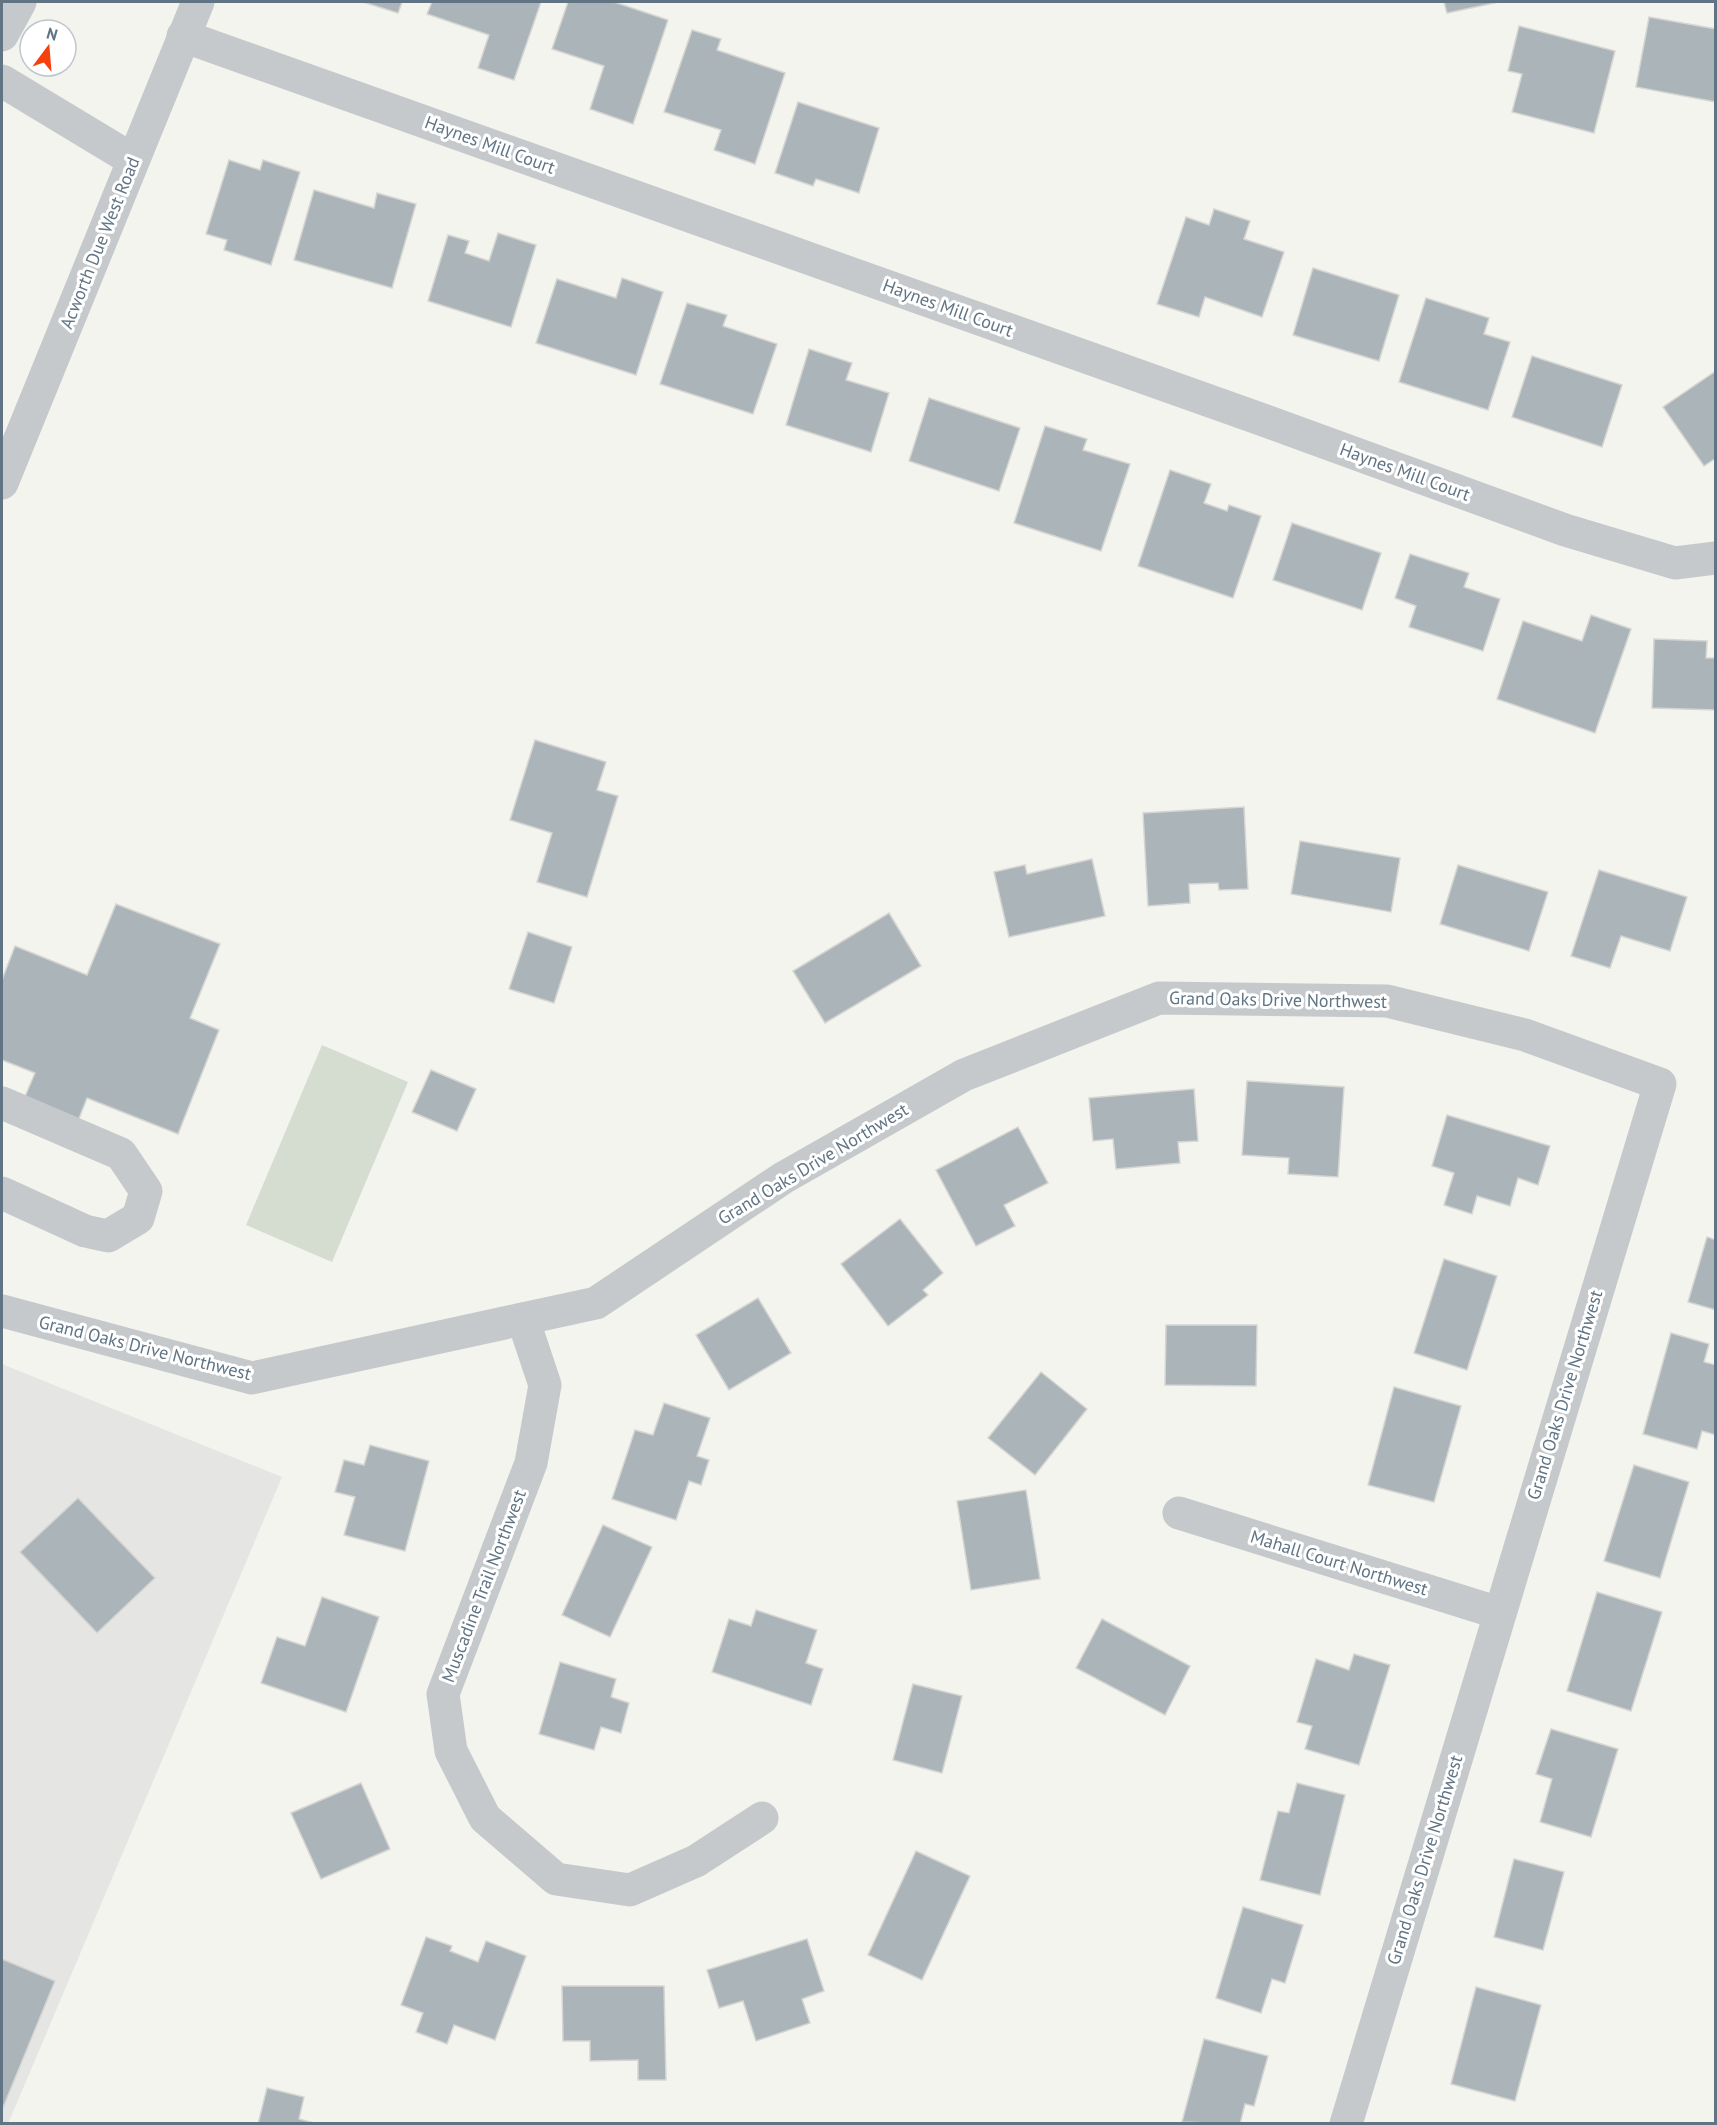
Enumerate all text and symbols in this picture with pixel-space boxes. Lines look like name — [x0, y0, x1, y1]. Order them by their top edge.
north arrow — [18, 18, 78, 78]
text: N — [44, 23, 60, 45]
street label: Haynes Mill Court — [422, 110, 558, 179]
street label: Acworth Due West Road — [55, 153, 145, 332]
street label: Haynes Mill Court — [880, 273, 1016, 342]
street label: Haynes Mill Court — [1337, 437, 1473, 506]
street label: Grand Oaks Drive Northwest — [1169, 986, 1387, 1013]
street label: Grand Oaks Drive Northwest — [713, 1098, 912, 1230]
street label: Grand Oaks Drive Northwest — [1522, 1287, 1607, 1502]
street label: Grand Oaks Drive Northwest — [37, 1310, 254, 1385]
street label: Muscadine Trail Northwest — [436, 1486, 531, 1685]
street label: Mahall Court Northwest — [1248, 1525, 1431, 1600]
street label: Grand Oaks Drive Northwest — [1382, 1752, 1467, 1967]

